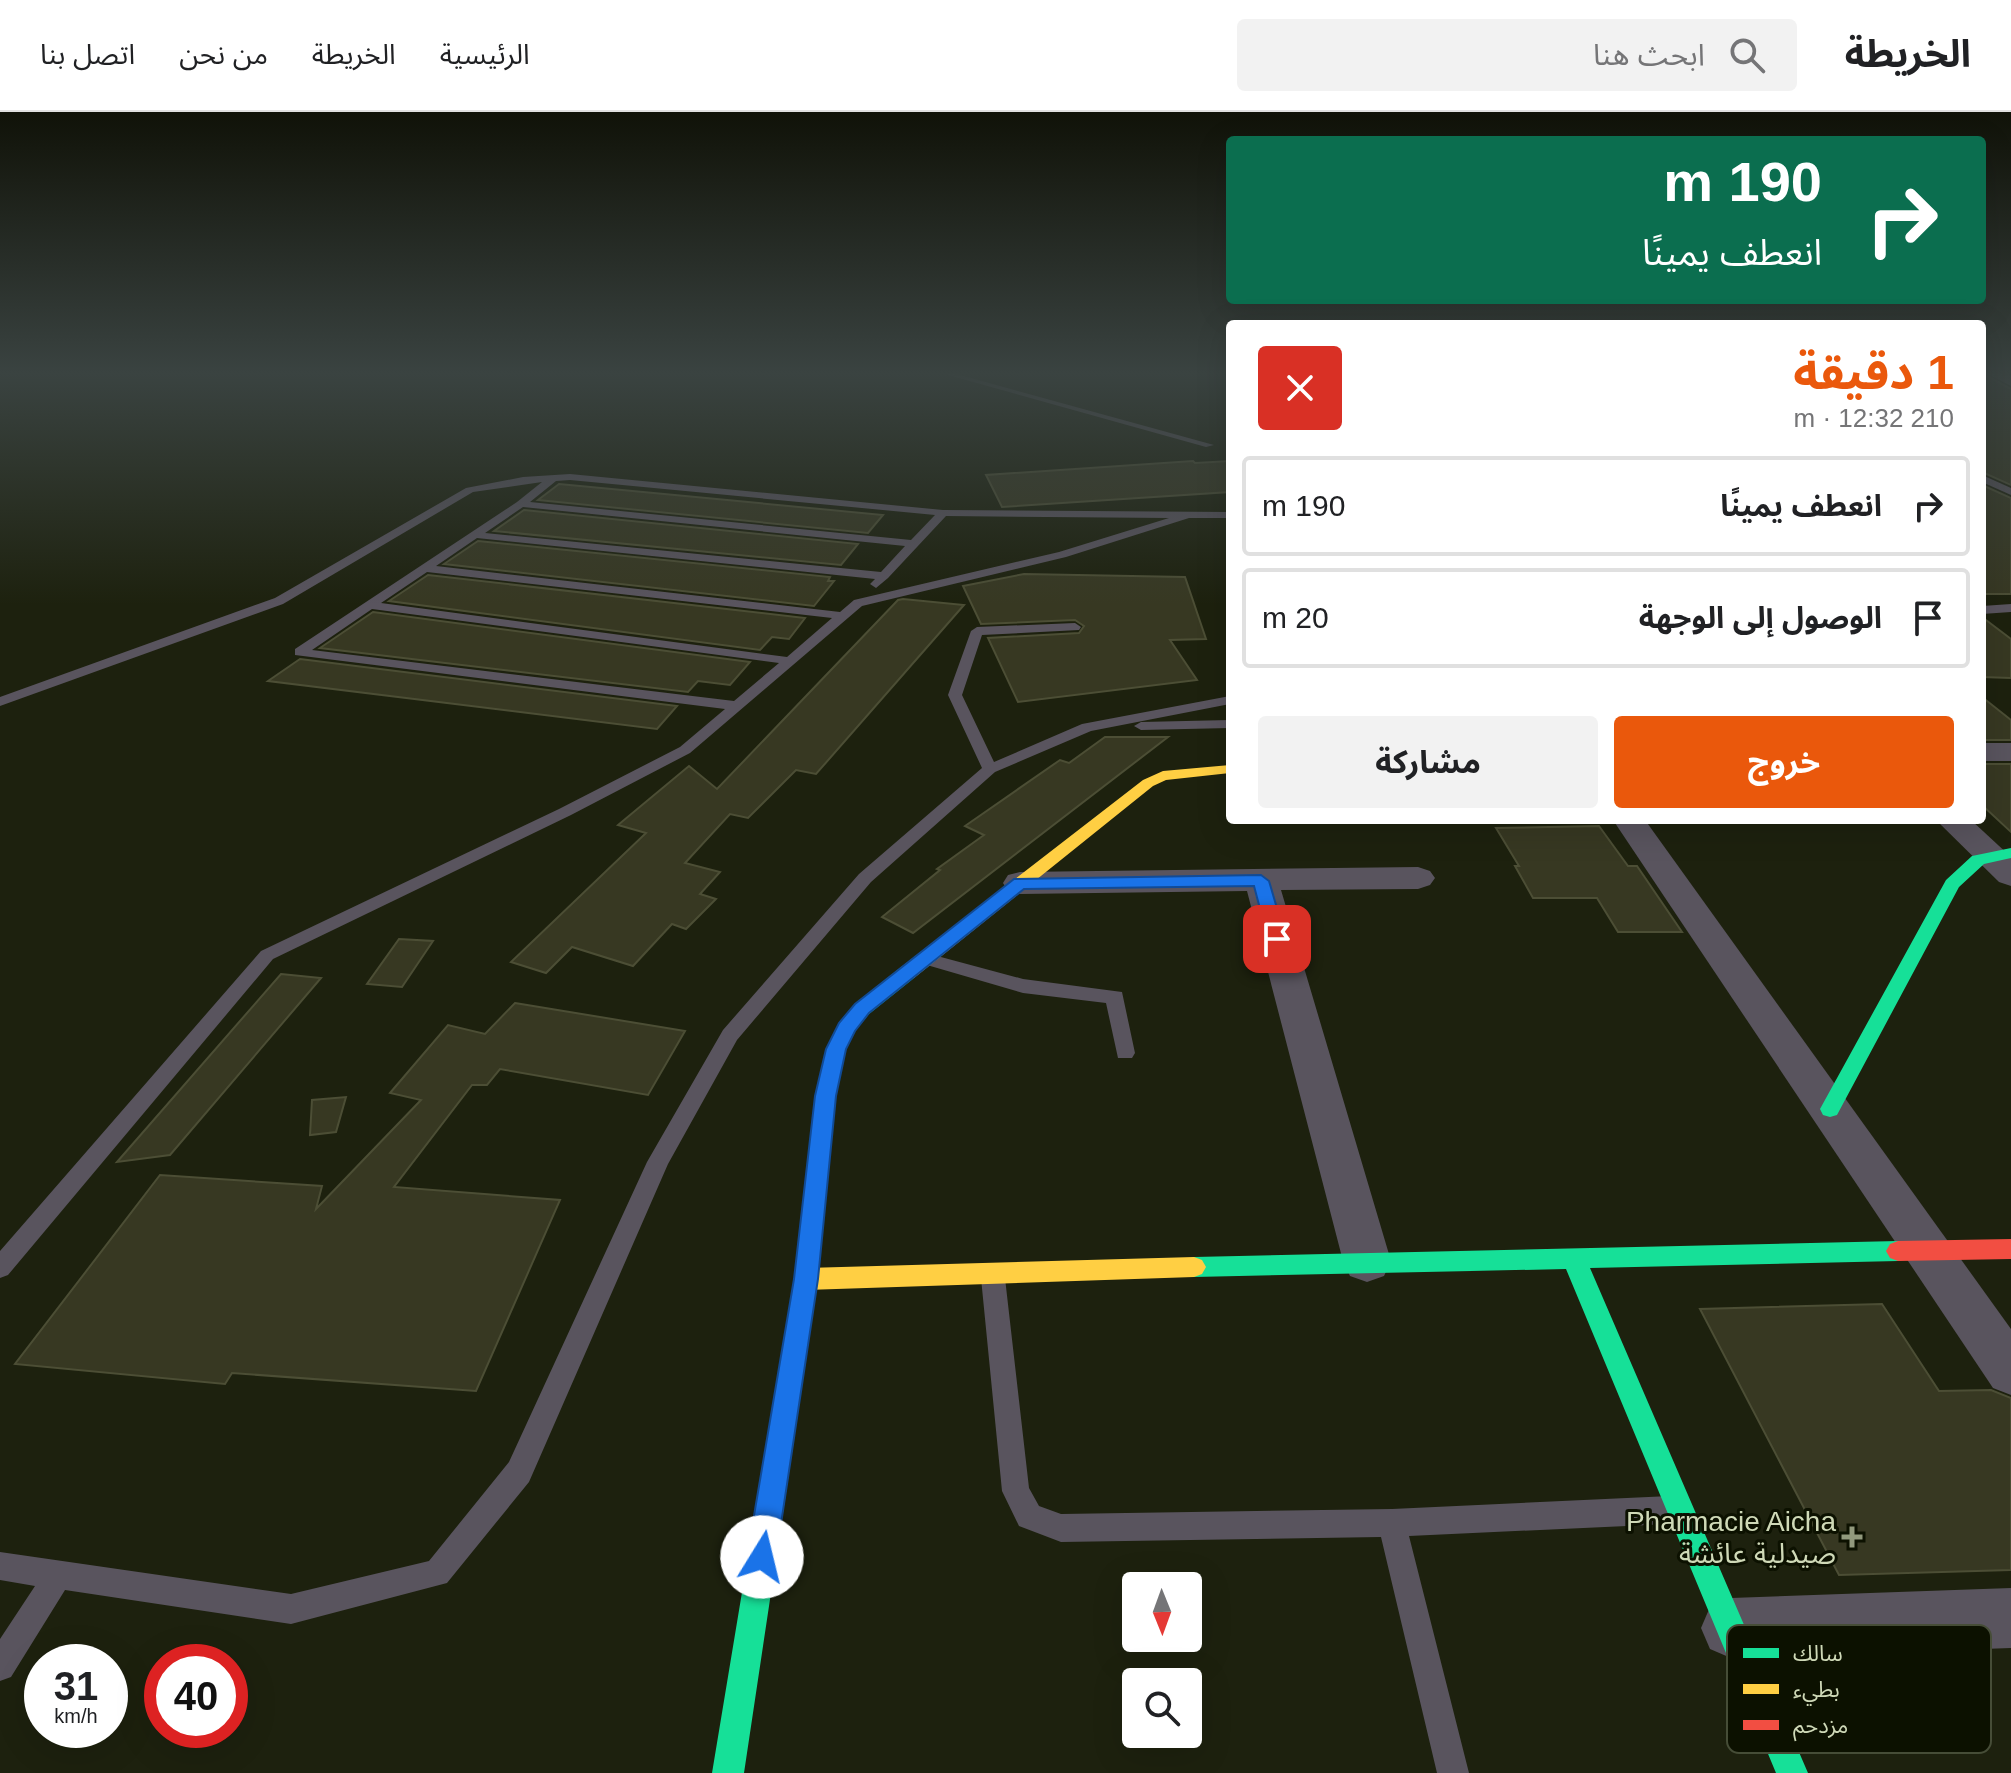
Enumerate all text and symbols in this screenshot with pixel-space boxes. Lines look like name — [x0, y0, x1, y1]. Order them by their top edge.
search box — [1237, 19, 1797, 91]
icon: search — [1725, 33, 1769, 77]
text: الخريطة — [1845, 33, 1971, 75]
text: ابحث هنا — [1593, 38, 1705, 71]
text: اتصل بنا — [40, 39, 135, 70]
text: من نحن — [179, 39, 268, 70]
text: الخريطة — [312, 39, 396, 70]
text: الرئيسية — [440, 39, 530, 70]
text: 190 m — [1663, 150, 1822, 213]
icon: right — [1850, 168, 1954, 272]
text: انعطف يمينًا — [1642, 232, 1822, 273]
button: close — [1258, 346, 1342, 430]
text: 1 دقيقة — [1793, 346, 1954, 399]
text: 210 m · 12:32 — [1794, 403, 1954, 433]
icon: right — [1906, 484, 1950, 528]
text: 190 m — [1262, 489, 1345, 522]
text: انعطف يمينًا — [1720, 489, 1882, 522]
icon: arrive — [1906, 596, 1950, 640]
text: 20 m — [1262, 601, 1329, 634]
text: الوصول إلى الوجهة — [1639, 601, 1882, 634]
button: مشاركة — [1258, 716, 1598, 808]
button: خروج — [1614, 716, 1954, 808]
pin — [1243, 905, 1311, 973]
icon: arrive — [1255, 917, 1299, 961]
place label: Pharmacie Aicha صيدلية عائشة — [1626, 1506, 1836, 1569]
position arrow — [720, 1515, 804, 1599]
marker: Pharmacie Aicha صيدلية عائشة — [1843, 1528, 1861, 1546]
north arrow — [1122, 1572, 1202, 1652]
map controls — [1122, 1572, 1202, 1748]
legend — [1727, 1625, 1991, 1753]
text: سالك — [1793, 1641, 1843, 1666]
speed limit sign: 40 — [144, 1644, 248, 1748]
text: 31 — [54, 1664, 98, 1708]
button: search — [1122, 1668, 1202, 1748]
text: بطيء — [1793, 1677, 1840, 1706]
text: km/h — [54, 1705, 98, 1727]
text: مزدحم — [1793, 1713, 1848, 1742]

